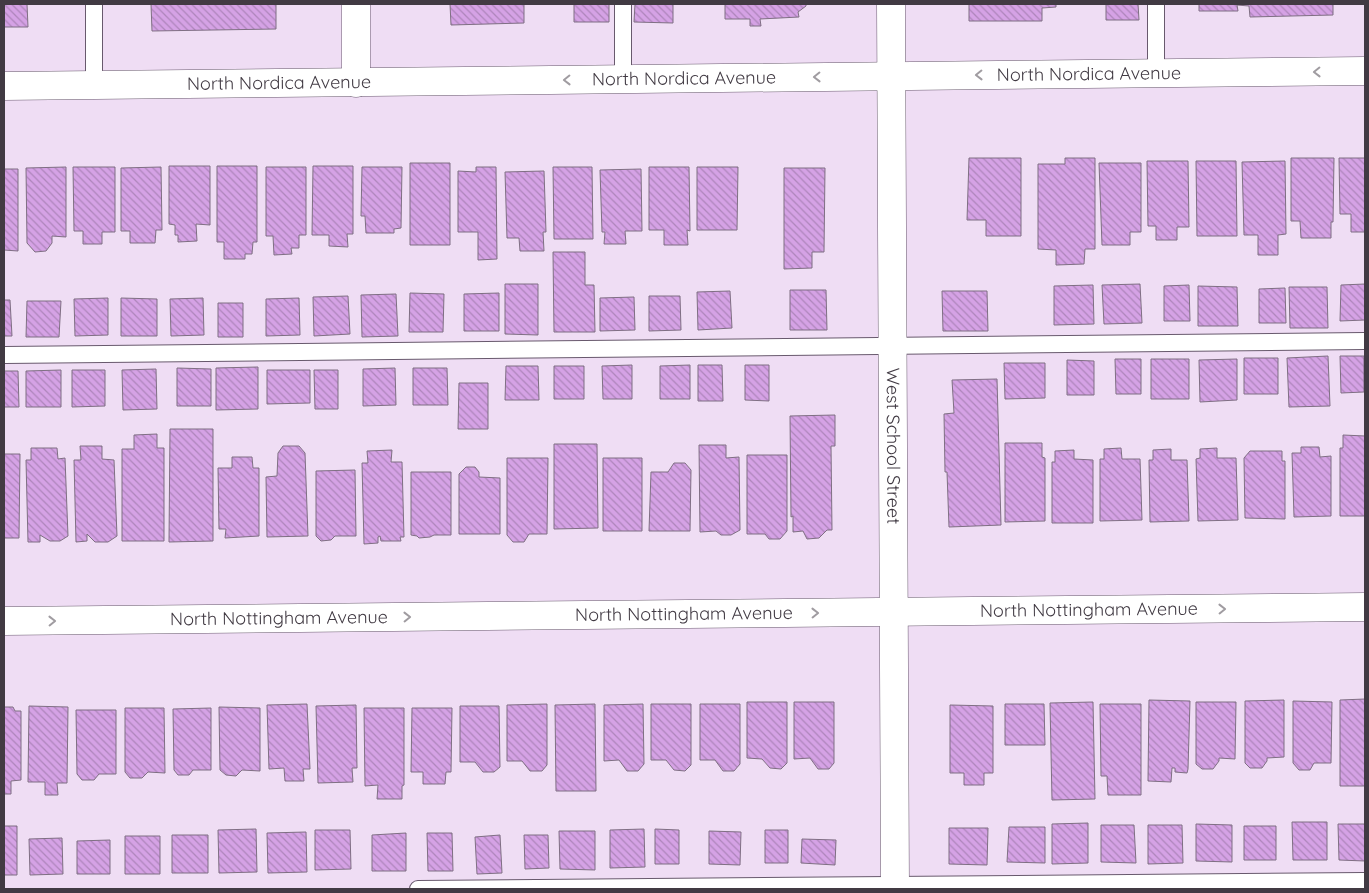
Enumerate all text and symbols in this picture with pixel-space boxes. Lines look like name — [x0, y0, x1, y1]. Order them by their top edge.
street label: North Nordica Avenue — [997, 61, 1181, 86]
street label: North Nordica Avenue — [592, 65, 776, 91]
one-way arrow — [1312, 67, 1320, 77]
street label: North Nordica Avenue — [187, 70, 371, 95]
one-way arrow — [975, 70, 983, 81]
one-way arrow — [812, 72, 820, 82]
one-way arrow — [562, 75, 570, 85]
street label: West School Street — [882, 368, 905, 524]
street label: North Nottingham Avenue — [980, 597, 1198, 622]
street label: North Nottingham Avenue — [575, 601, 793, 626]
one-way arrow — [1219, 603, 1227, 614]
street label: North Nottingham Avenue — [170, 605, 388, 630]
one-way arrow — [812, 608, 819, 618]
one-way arrow — [404, 612, 412, 622]
one-way arrow — [49, 616, 57, 626]

